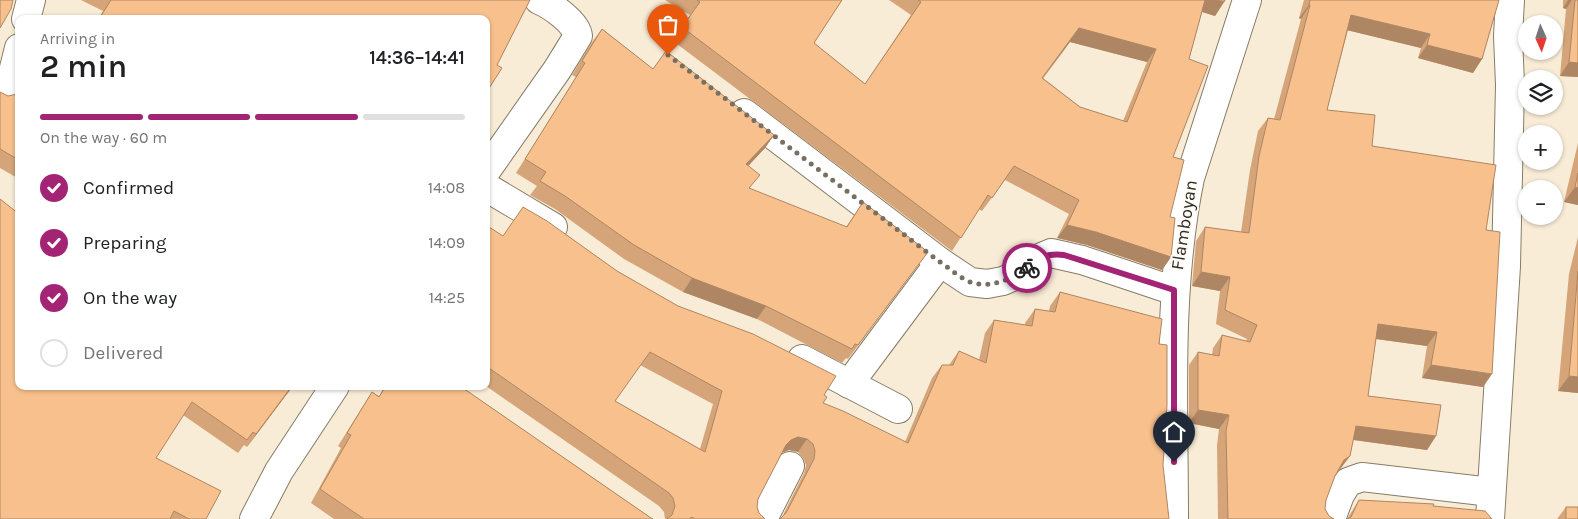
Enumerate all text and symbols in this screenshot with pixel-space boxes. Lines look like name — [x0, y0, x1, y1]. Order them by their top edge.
pin — [647, 4, 689, 55]
icon: bag — [654, 11, 682, 39]
north arrow — [1518, 15, 1562, 60]
map controls — [1518, 15, 1563, 225]
text: Arriving in — [40, 29, 115, 48]
text: 14:36–14:41 — [369, 47, 465, 69]
text: 2 min — [40, 48, 127, 85]
button: layers — [1518, 70, 1563, 115]
button: + — [1518, 125, 1563, 170]
text: On the way · 60 m — [40, 128, 167, 147]
icon: check — [40, 174, 68, 202]
text: Confirmed — [83, 177, 174, 199]
text: 14:08 — [428, 178, 465, 197]
street label: Flamboyan — [1166, 178, 1202, 272]
button: − — [1518, 180, 1563, 225]
icon: check — [40, 229, 68, 257]
text: Preparing — [83, 232, 166, 254]
text: 14:09 — [428, 233, 465, 252]
courier — [1002, 243, 1052, 293]
icon: bike — [1013, 254, 1041, 282]
icon: check — [40, 284, 68, 312]
text: On the way — [83, 287, 177, 309]
text: 14:25 — [429, 288, 465, 307]
text: Delivered — [83, 342, 163, 364]
pin — [1153, 411, 1195, 462]
icon: home — [1160, 418, 1188, 446]

